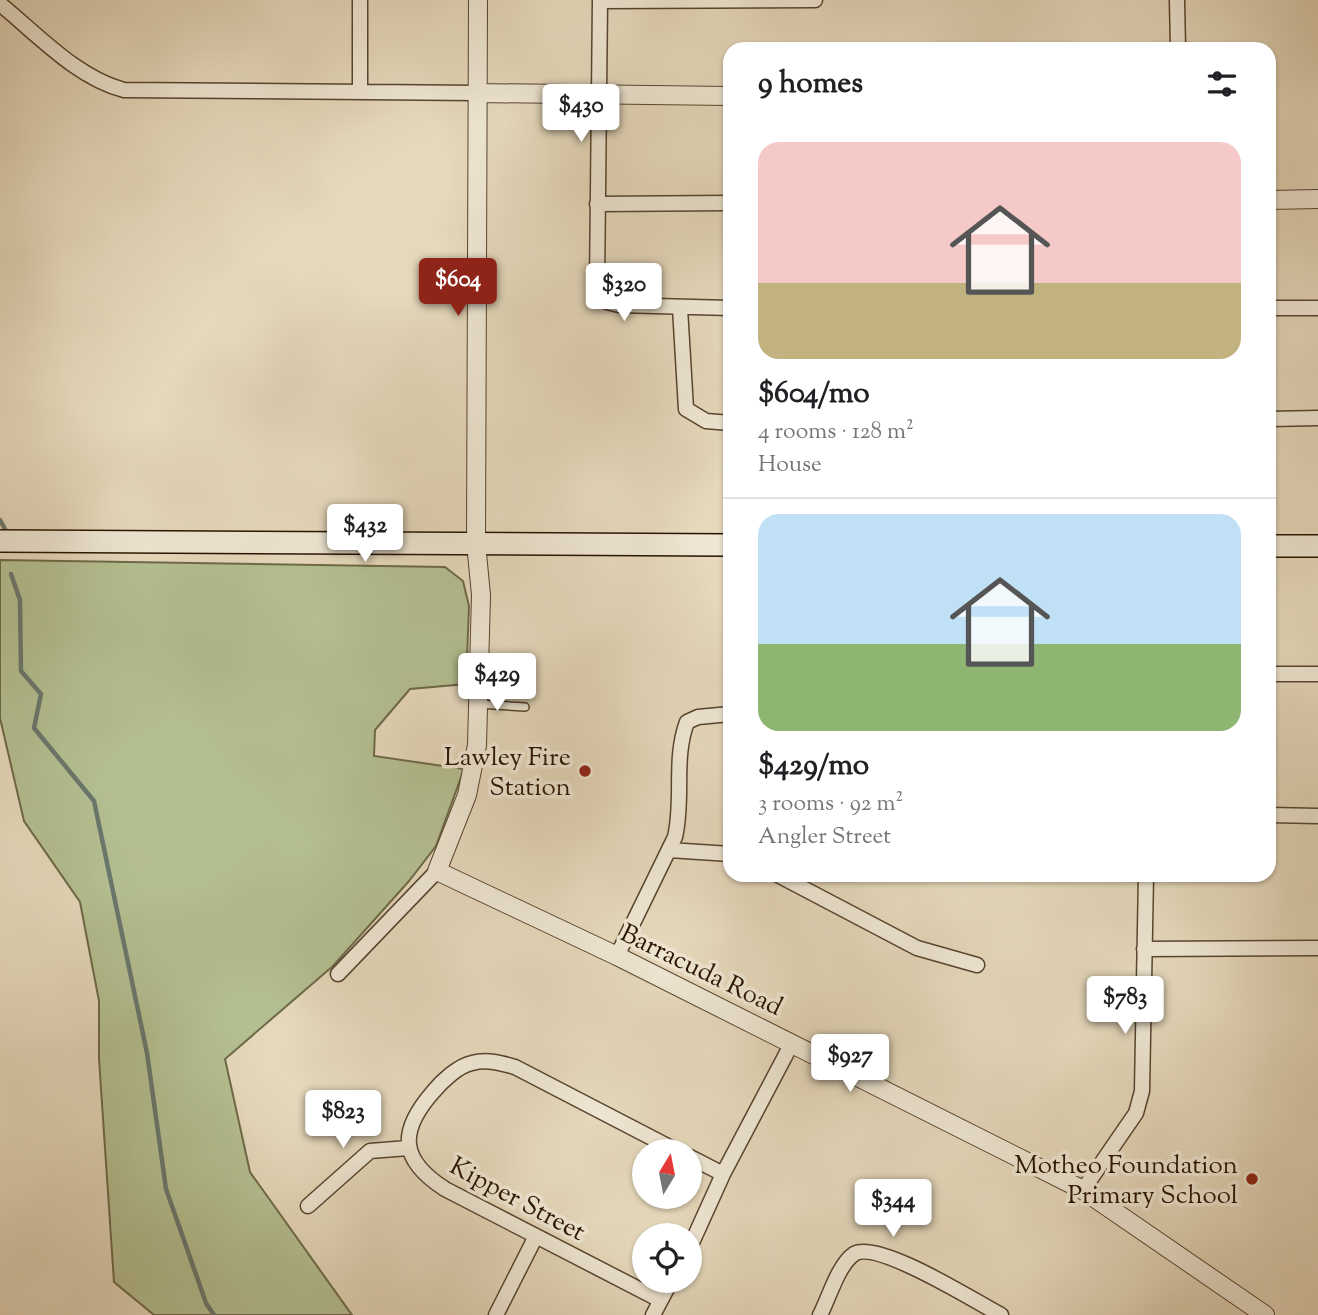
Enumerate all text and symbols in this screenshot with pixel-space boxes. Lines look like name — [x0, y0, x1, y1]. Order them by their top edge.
text: 9 homes — [758, 63, 863, 106]
icon: filters — [1203, 65, 1241, 103]
pin: $430 — [540, 85, 622, 144]
text: $430 — [558, 90, 604, 123]
icon: home — [937, 187, 1063, 313]
pin: $604 — [417, 258, 499, 318]
text: $604 — [435, 264, 481, 297]
pin: $320 — [583, 264, 665, 323]
text: $320 — [602, 269, 646, 302]
text: $604/mo — [758, 373, 870, 416]
text: 4 rooms · 128 m² — [758, 416, 914, 449]
text: House — [758, 449, 822, 482]
pin: $432 — [324, 504, 406, 564]
text: $432 — [343, 510, 387, 543]
icon: home — [937, 559, 1063, 685]
pin: $429 — [456, 654, 538, 713]
text: $429 — [474, 659, 520, 692]
place label: Lawley Fire Station — [444, 740, 571, 807]
text: $429/mo — [758, 745, 869, 788]
marker: Lawley Fire Station — [577, 763, 593, 779]
text: 3 rooms · 92 m² — [758, 788, 903, 821]
text: Angler Street — [758, 821, 891, 854]
street label: Barracuda Road — [613, 916, 789, 1027]
pin: $783 — [1084, 976, 1166, 1036]
text: $783 — [1103, 982, 1147, 1015]
pin: $927 — [809, 1034, 891, 1094]
text: $927 — [827, 1040, 873, 1073]
pin: $823 — [302, 1090, 384, 1150]
text: $823 — [321, 1096, 365, 1129]
north arrow — [632, 1139, 702, 1209]
map controls — [632, 1139, 702, 1293]
place label: Motheo Foundation Primary School — [1014, 1148, 1238, 1215]
street label: Kipper Street — [442, 1149, 591, 1252]
marker: Motheo Foundation Primary School — [1244, 1171, 1260, 1187]
pin: $344 — [852, 1180, 934, 1239]
text: $344 — [871, 1185, 915, 1218]
button: locate — [632, 1223, 702, 1293]

